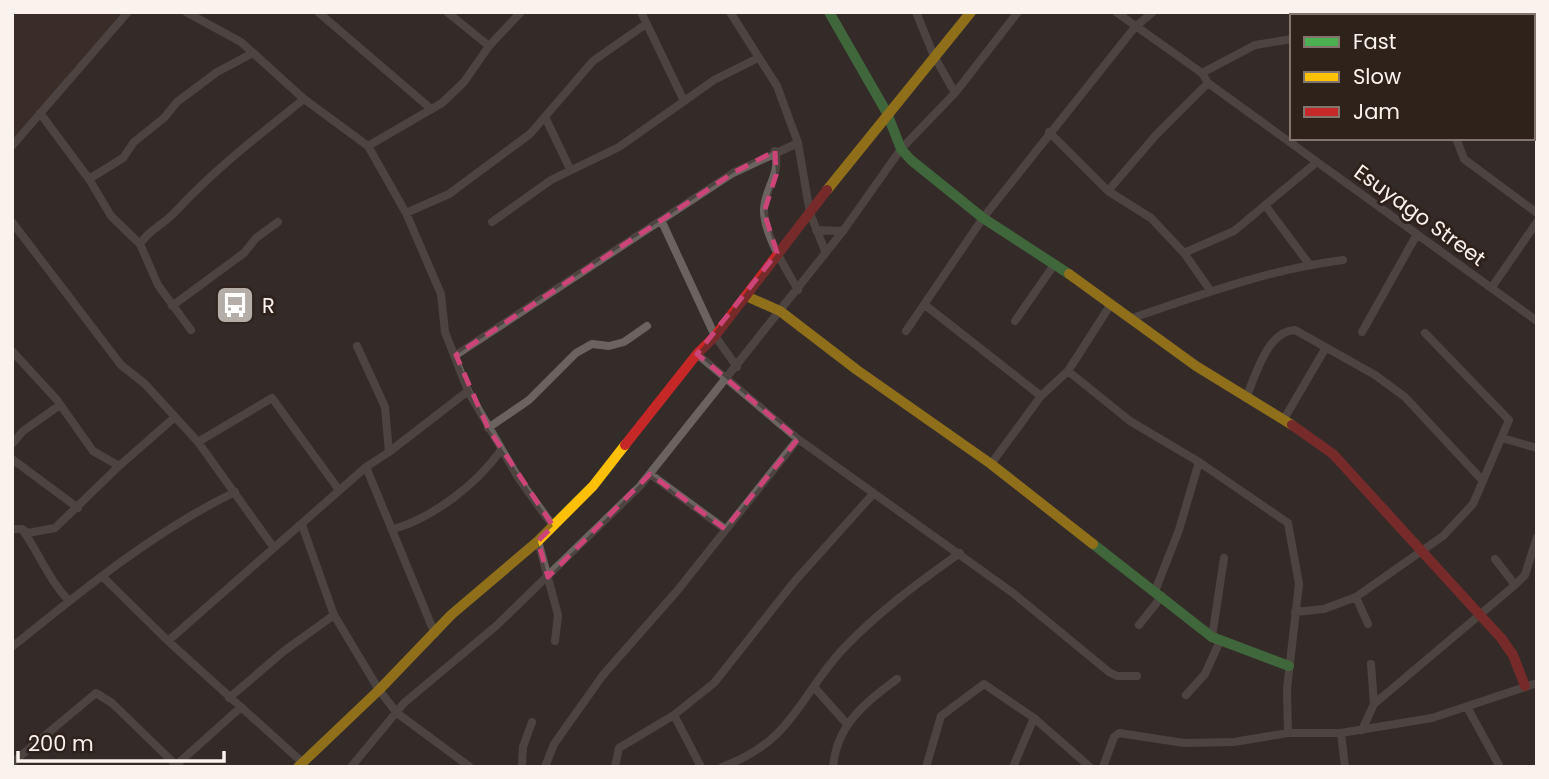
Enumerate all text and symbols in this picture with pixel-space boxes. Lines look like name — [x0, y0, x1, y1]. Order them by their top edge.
legend — [1290, 14, 1535, 140]
text: Fast — [1353, 27, 1396, 56]
text: Slow — [1353, 62, 1401, 91]
text: Jam — [1353, 97, 1400, 126]
street label: Esuyago Street — [1348, 157, 1492, 273]
bus stop icon: R — [214, 284, 256, 326]
place label: R — [262, 291, 275, 320]
scale bar — [18, 720, 224, 764]
text: 200 m — [28, 729, 94, 758]

